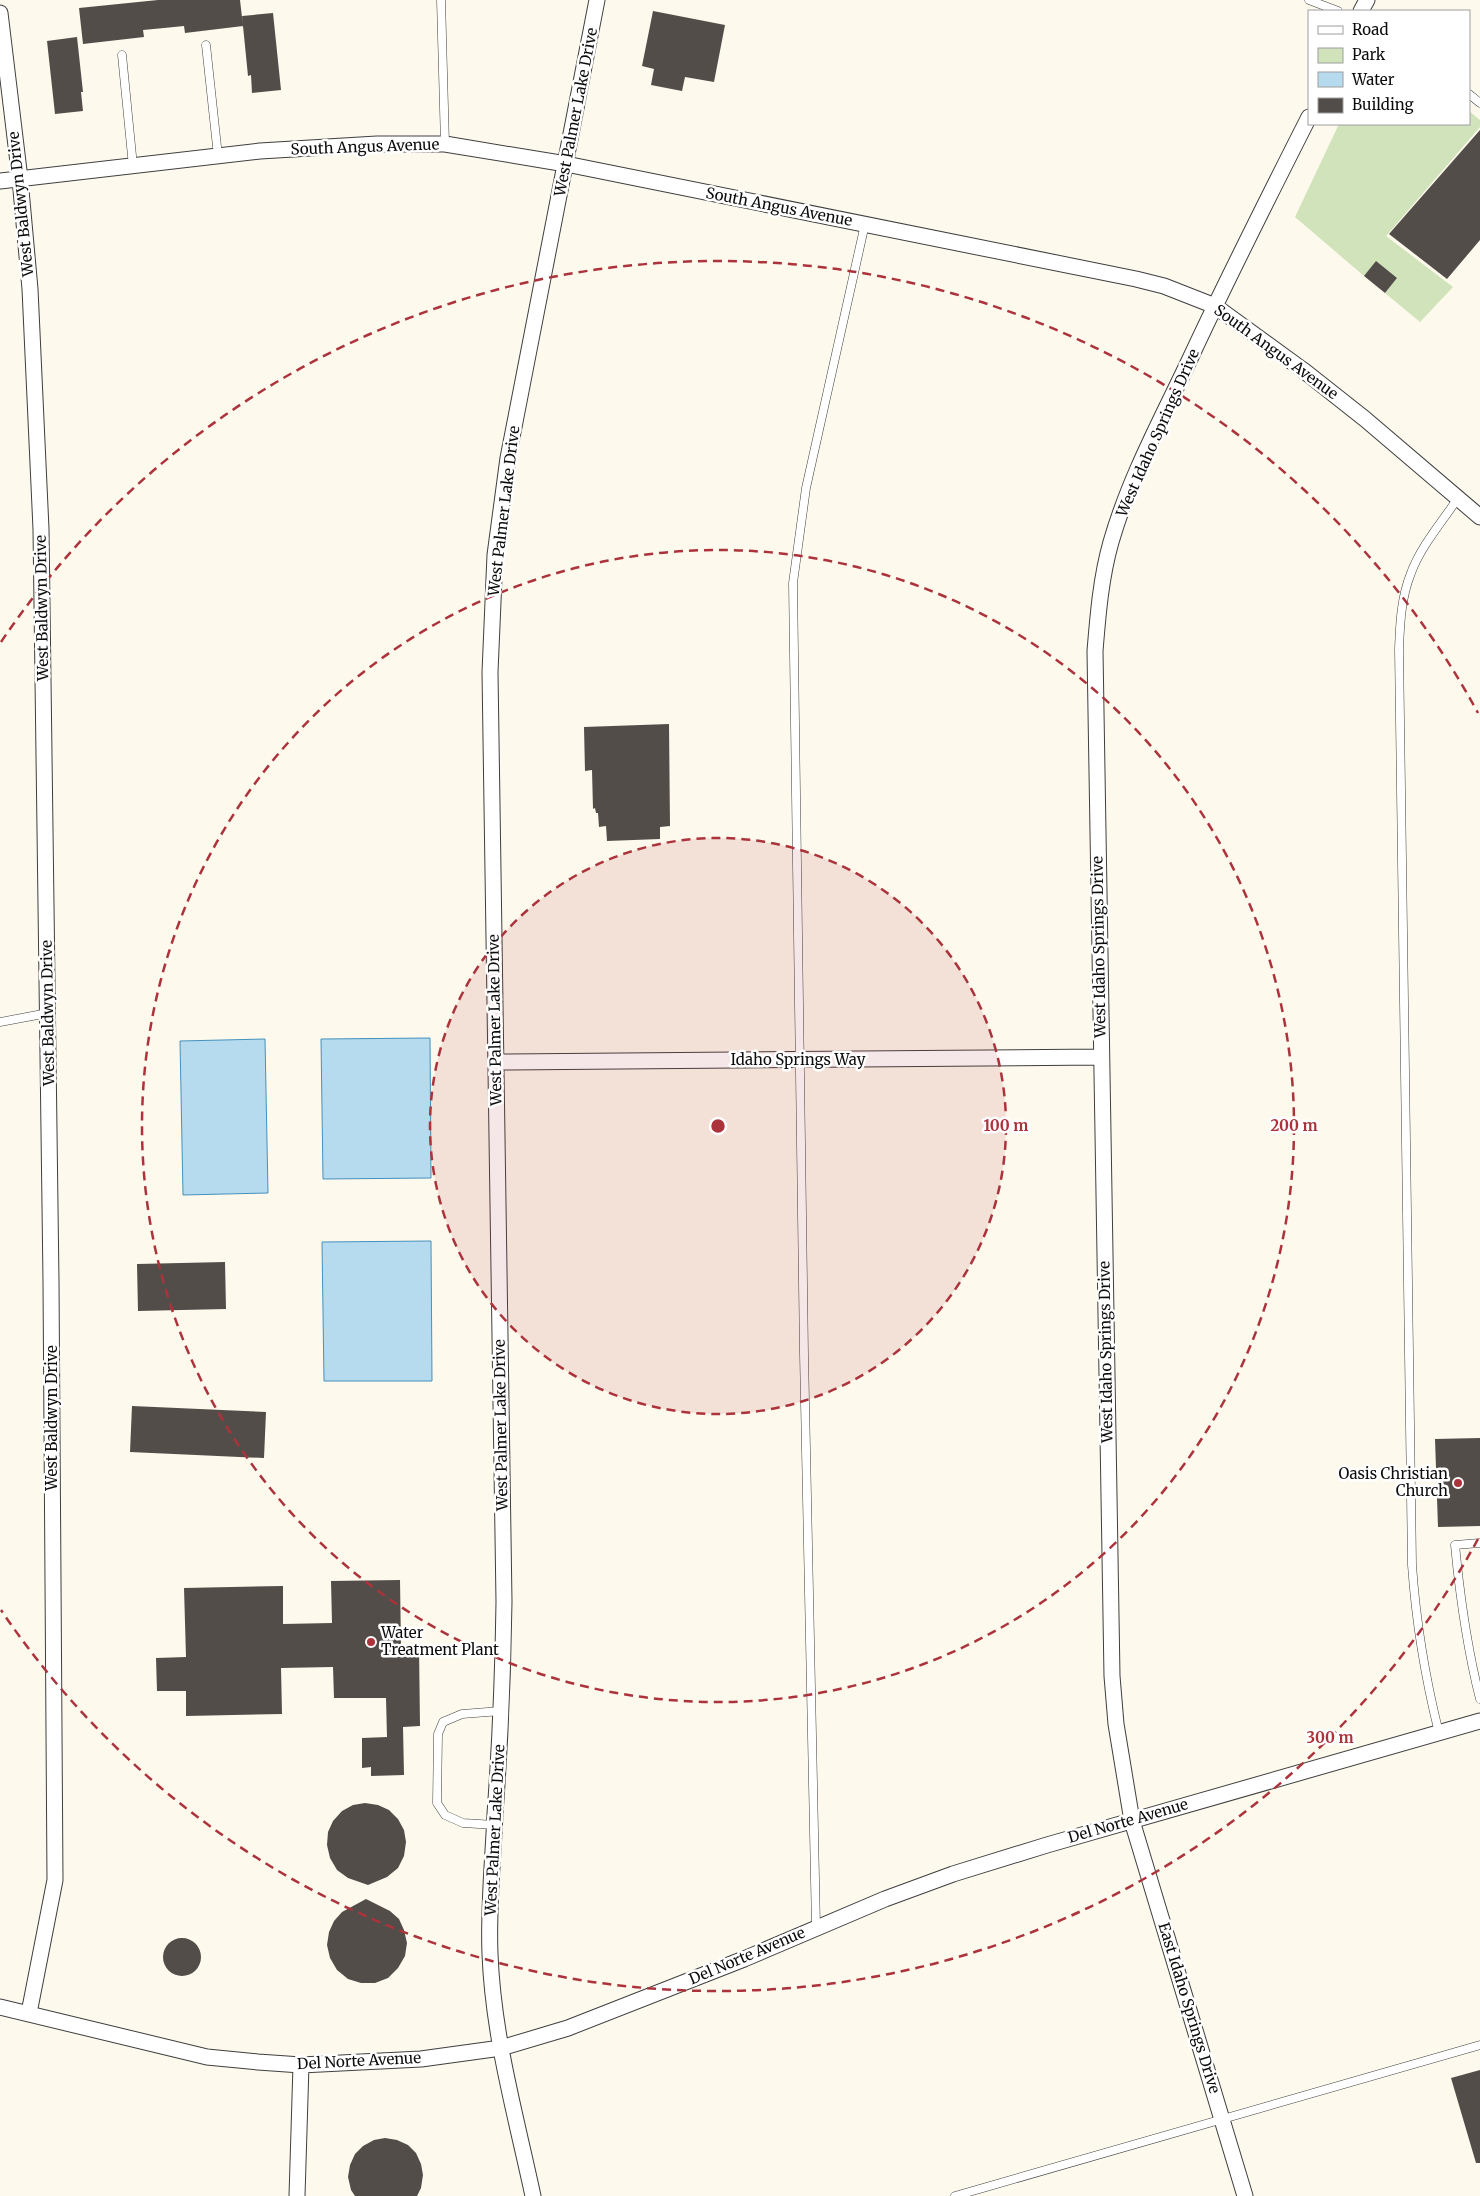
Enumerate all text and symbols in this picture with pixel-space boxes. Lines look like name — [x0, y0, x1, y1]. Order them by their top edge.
legend — [1308, 10, 1470, 125]
text: Road — [1352, 20, 1388, 39]
street label: West Palmer Lake Drive — [550, 26, 601, 199]
text: Park — [1352, 45, 1386, 64]
text: Water — [1351, 70, 1395, 89]
text: Building — [1352, 95, 1414, 114]
street label: West Baldwyn Drive — [3, 130, 38, 279]
street label: South Angus Avenue — [290, 134, 440, 159]
street label: South Angus Avenue — [704, 183, 854, 230]
street label: South Angus Avenue — [1211, 300, 1342, 403]
street label: West Idaho Springs Drive — [1111, 346, 1203, 521]
street label: West Palmer Lake Drive — [484, 425, 523, 598]
street label: West Baldwyn Drive — [31, 535, 52, 682]
street label: West Idaho Springs Drive — [1087, 856, 1110, 1039]
street label: West Palmer Lake Drive — [484, 934, 506, 1107]
street label: West Baldwyn Drive — [37, 940, 58, 1087]
street label: Idaho Springs Way — [731, 1050, 866, 1069]
text: 100 m — [984, 1116, 1028, 1135]
text: 200 m — [1270, 1116, 1318, 1135]
centre of rings — [709, 1117, 727, 1135]
street label: West Idaho Springs Drive — [1094, 1261, 1117, 1444]
street label: West Palmer Lake Drive — [490, 1339, 512, 1512]
street label: West Baldwyn Drive — [42, 1345, 61, 1492]
place label: Oasis Christian Church — [1339, 1464, 1448, 1500]
marker: Oasis Christian Church — [1452, 1477, 1464, 1489]
place label: Water Treatment Plant — [380, 1623, 499, 1659]
marker: Water Treatment Plant — [365, 1636, 377, 1648]
text: 300 m — [1306, 1728, 1354, 1747]
street label: West Palmer Lake Drive — [480, 1744, 508, 1917]
street label: Del Norte Avenue — [1066, 1794, 1190, 1847]
street label: East Idaho Springs Drive — [1154, 1920, 1225, 2096]
street label: Del Norte Avenue — [686, 1922, 808, 1989]
street label: Del Norte Avenue — [296, 2048, 422, 2073]

